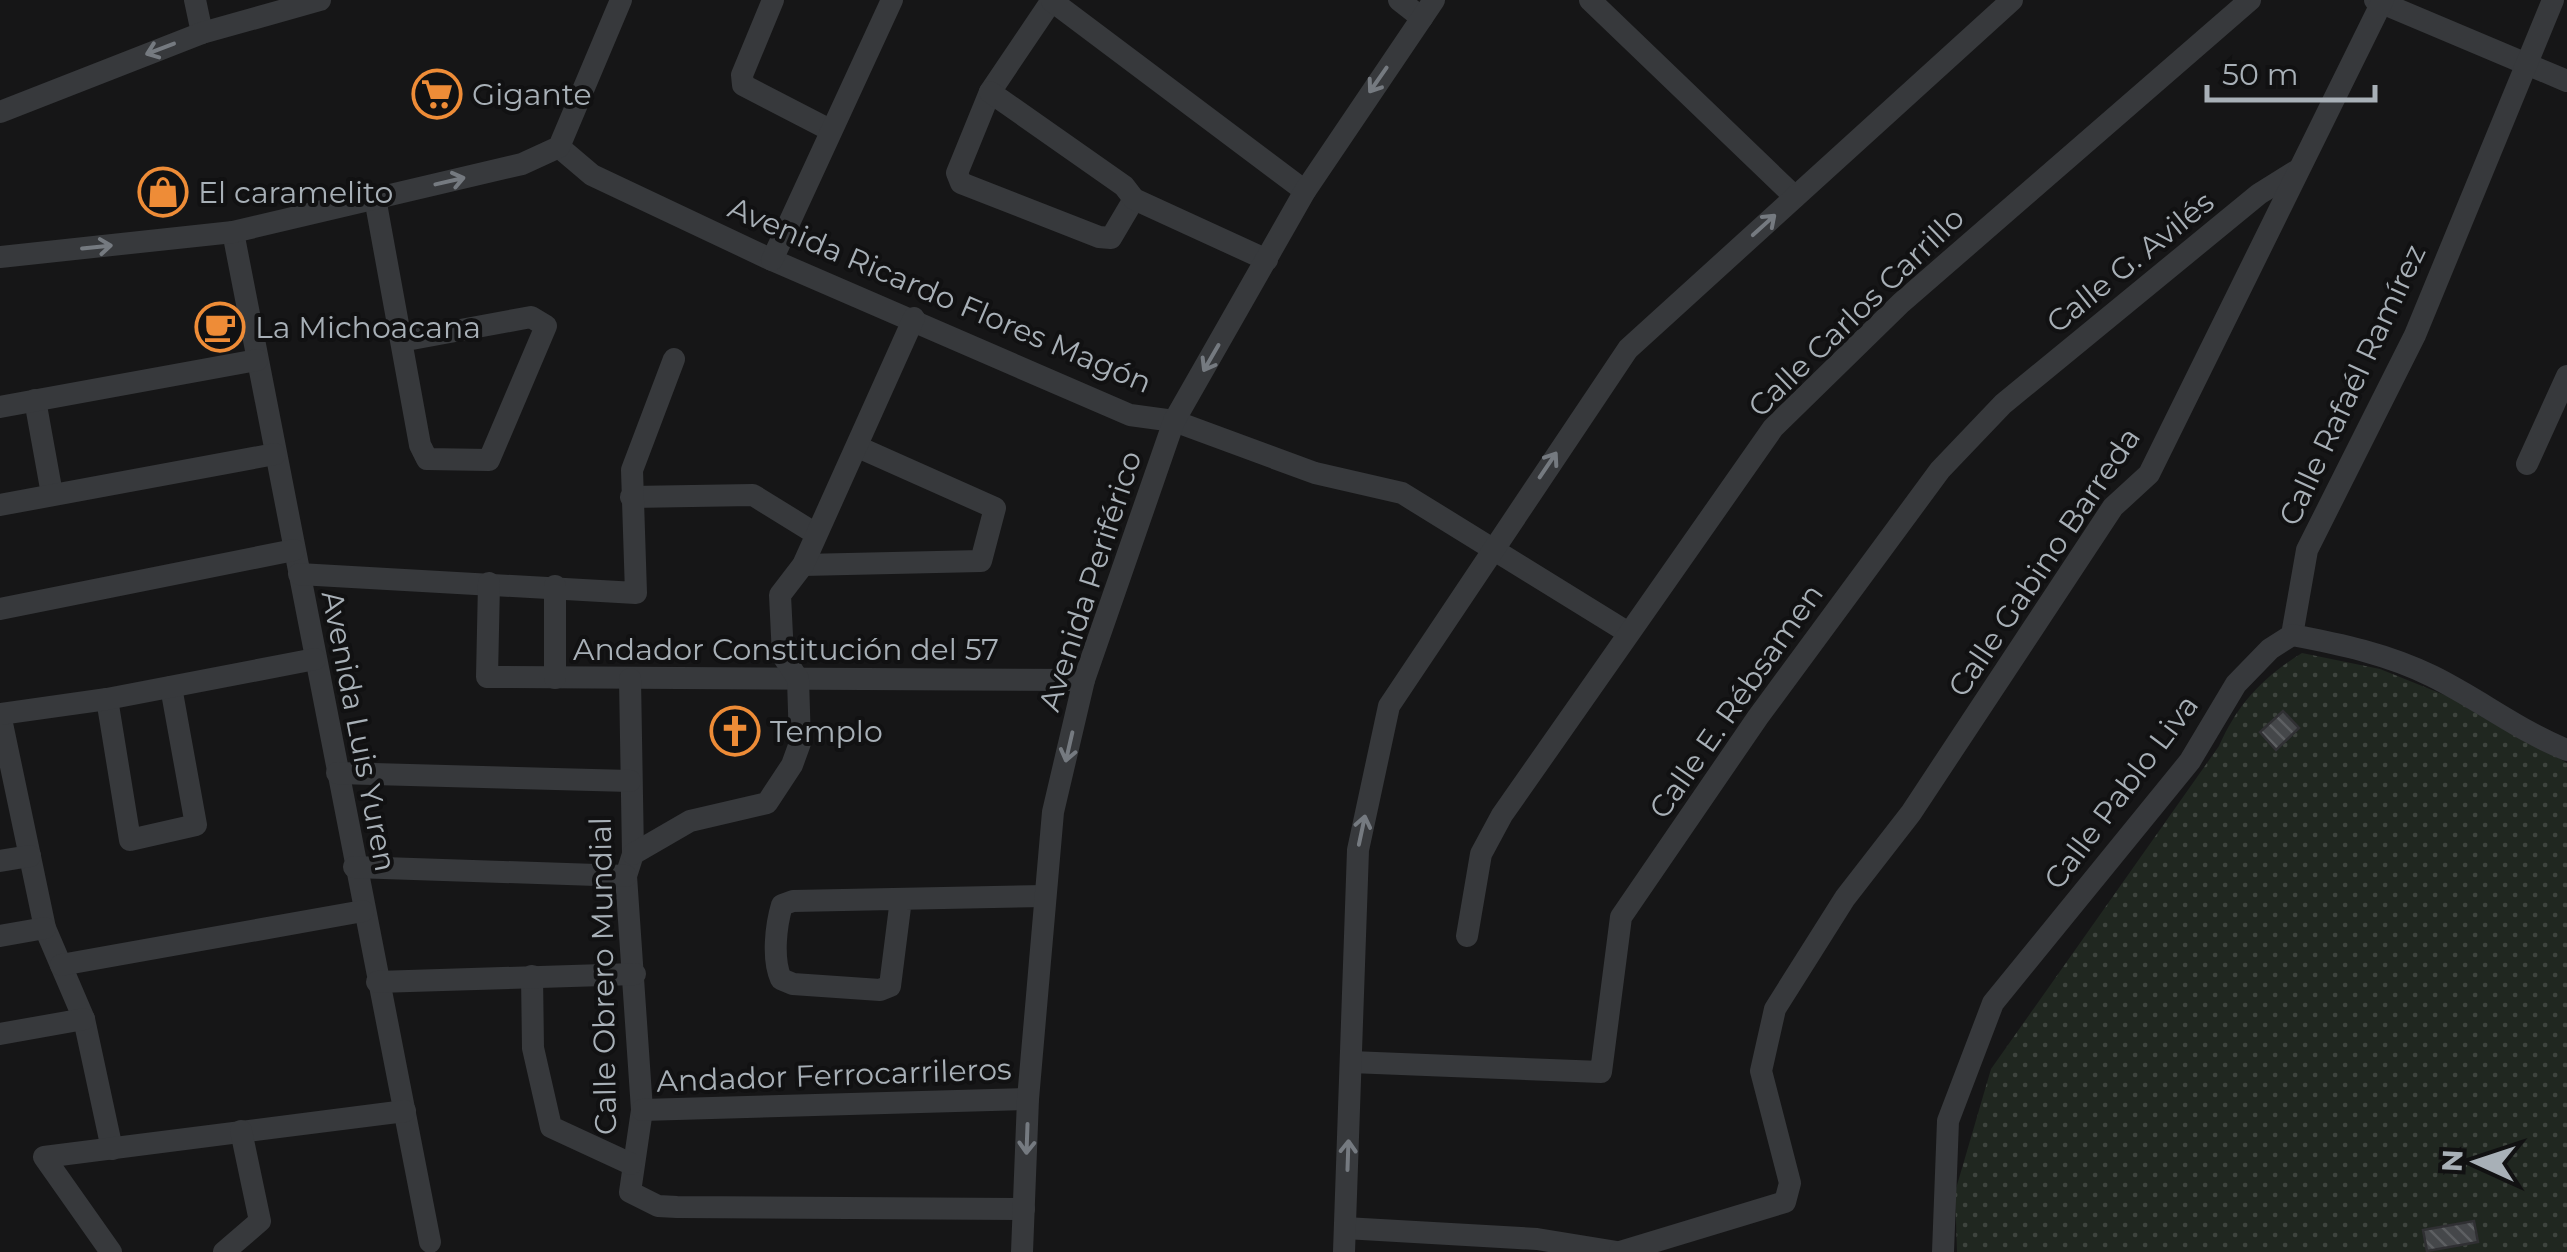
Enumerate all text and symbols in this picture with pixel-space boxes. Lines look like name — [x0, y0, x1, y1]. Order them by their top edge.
scale bar — [2207, 40, 2374, 102]
one-way arrow — [146, 42, 176, 60]
text: 50 m — [2222, 56, 2299, 93]
one-way arrow — [1368, 65, 1389, 93]
supermarket icon: Gigante — [411, 68, 463, 120]
place label: Gigante — [472, 76, 592, 113]
shop icon: El caramelito — [137, 166, 189, 218]
one-way arrow — [433, 170, 465, 189]
place label: El caramelito — [198, 174, 393, 211]
street label: Calle G. Avilés — [2039, 183, 2221, 341]
street label: Avenida Ricardo Flores Magón — [723, 189, 1157, 401]
street label: Calle Carlos Carrillo — [1740, 199, 1972, 425]
one-way arrow — [1751, 214, 1776, 237]
one-way arrow — [80, 237, 113, 256]
street label: Calle Rafaél Ramírez — [2271, 239, 2433, 531]
cafe icon: La Michoacana — [194, 301, 246, 353]
place label: La Michoacana — [255, 309, 481, 346]
one-way arrow — [1200, 343, 1220, 372]
street label: Calle Gabino Barreda — [1940, 420, 2148, 704]
street label: Avenida Periférico — [1030, 446, 1150, 716]
one-way arrow — [1537, 452, 1558, 480]
street label: Calle E. Rébsamen — [1641, 576, 1831, 826]
street label: Avenida Luis Yuren — [314, 587, 404, 875]
street label: Andador Constitución del 57 — [573, 631, 999, 668]
street label: Calle Pablo Liva — [2036, 687, 2206, 897]
church icon: Templo — [709, 705, 761, 757]
place label: Templo — [770, 713, 883, 750]
one-way arrow — [1059, 730, 1077, 762]
one-way arrow — [1354, 815, 1372, 847]
street label: Calle Obrero Mundial — [582, 817, 624, 1135]
street label: Andador Ferrocarrileros — [656, 1050, 1012, 1100]
north arrow — [2427, 1112, 2527, 1212]
one-way arrow — [1017, 1122, 1036, 1154]
one-way arrow — [1338, 1139, 1357, 1171]
text: N — [2434, 1149, 2470, 1173]

